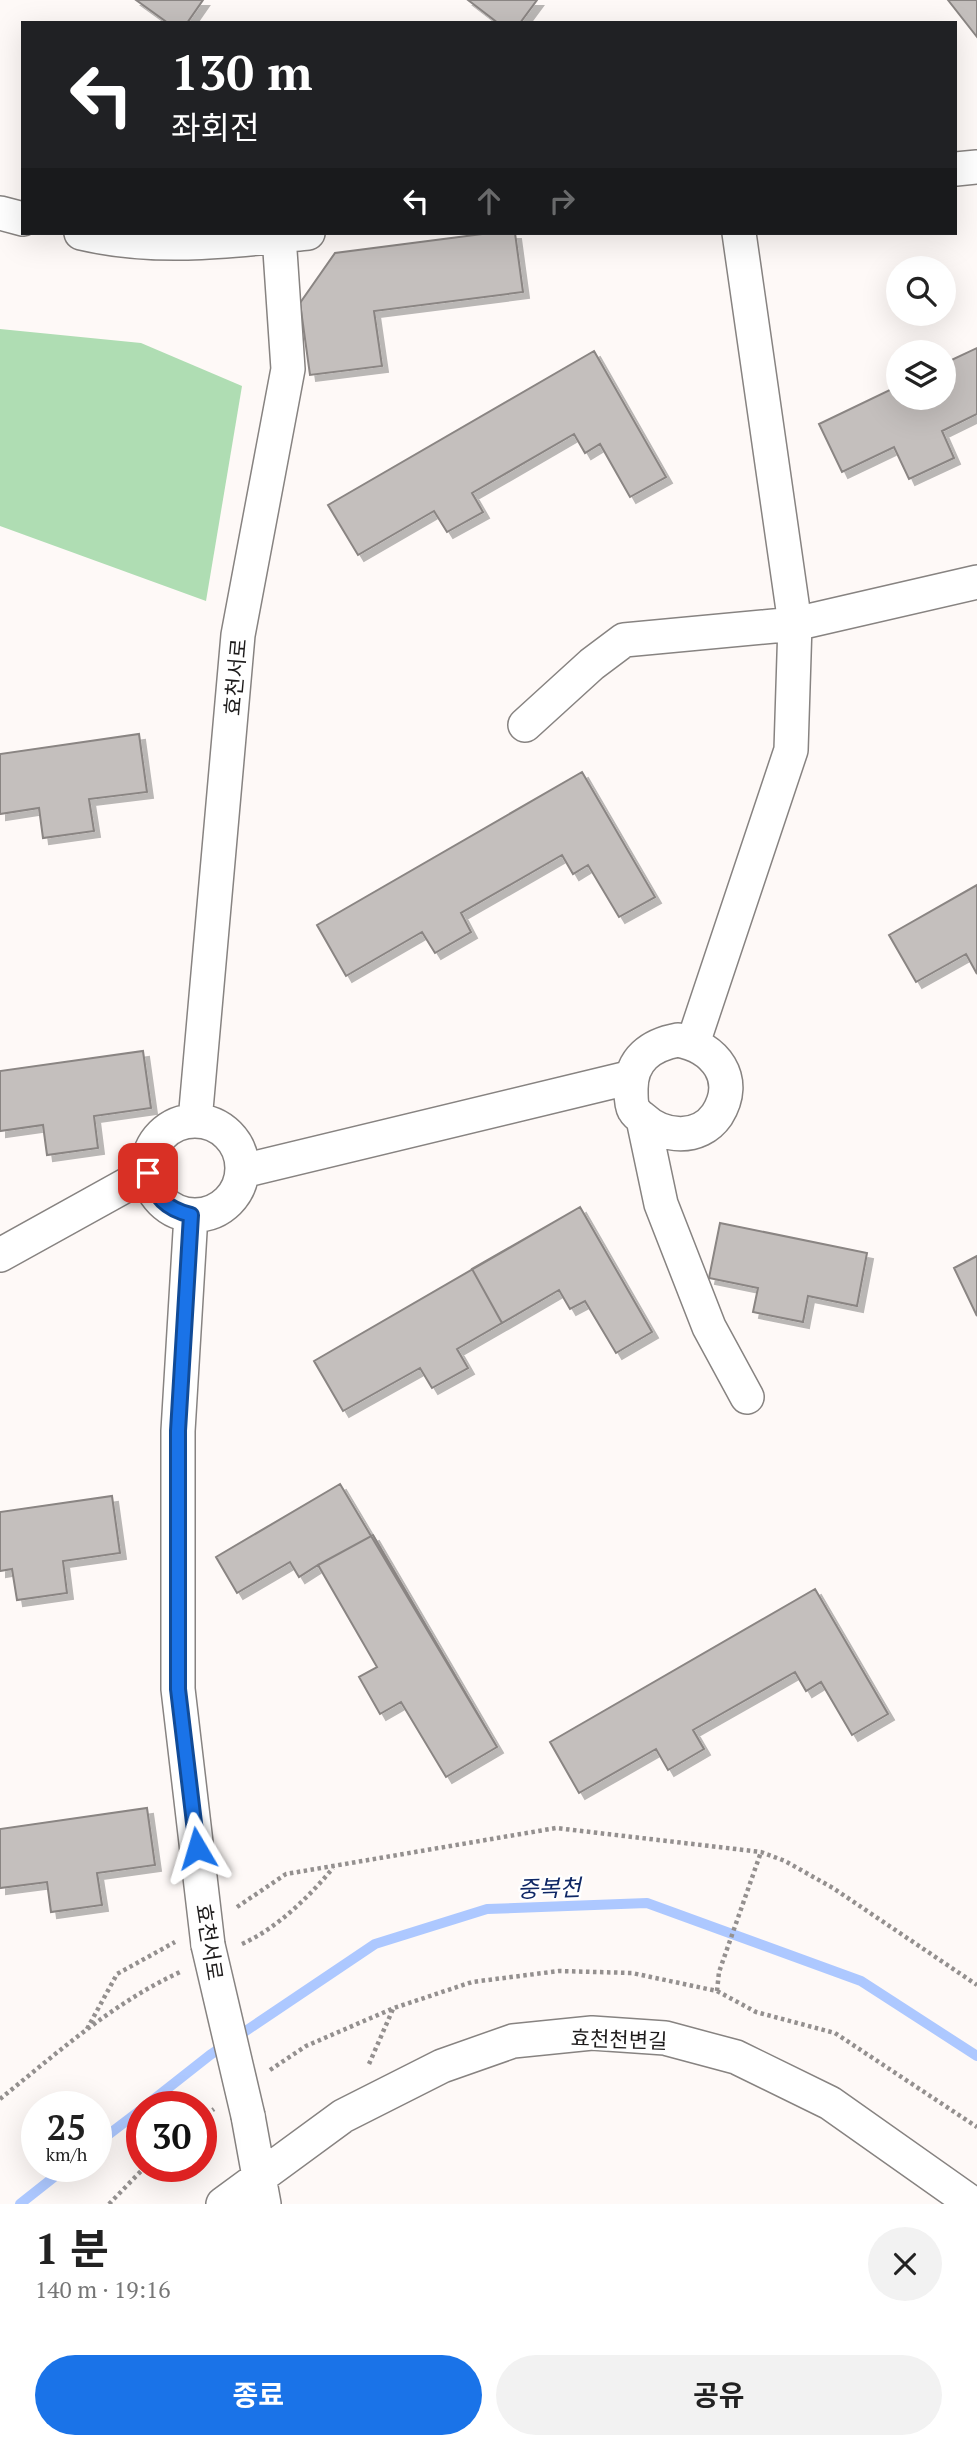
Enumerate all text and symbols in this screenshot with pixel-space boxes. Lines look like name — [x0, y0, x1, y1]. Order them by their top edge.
text: 130 m — [171, 39, 313, 104]
icon: left — [56, 49, 147, 140]
text: 좌회전 — [171, 106, 259, 148]
icon: left — [397, 182, 435, 220]
icon: ahead — [470, 182, 508, 220]
icon: right — [543, 182, 581, 220]
map controls — [886, 256, 956, 410]
button: search — [886, 256, 956, 326]
button: layers — [886, 340, 956, 410]
street label: 효천서로 — [218, 637, 252, 717]
pin — [118, 1143, 178, 1203]
icon: arrive — [129, 1154, 167, 1192]
position arrow — [160, 1811, 234, 1885]
water label: 중복천 — [517, 1871, 584, 1905]
street label: 효천서로 — [190, 1902, 230, 1982]
street label: 효천천변길 — [570, 2023, 668, 2055]
speed limit sign: 30 — [126, 2091, 217, 2182]
text: 25 — [47, 2104, 86, 2150]
text: km/h — [46, 2142, 87, 2166]
text: 1 분 — [35, 2220, 109, 2276]
button: close — [868, 2227, 942, 2301]
text: 140 m · 19:16 — [35, 2274, 170, 2305]
button: 종료 — [35, 2355, 482, 2435]
button: 공유 — [496, 2355, 942, 2435]

